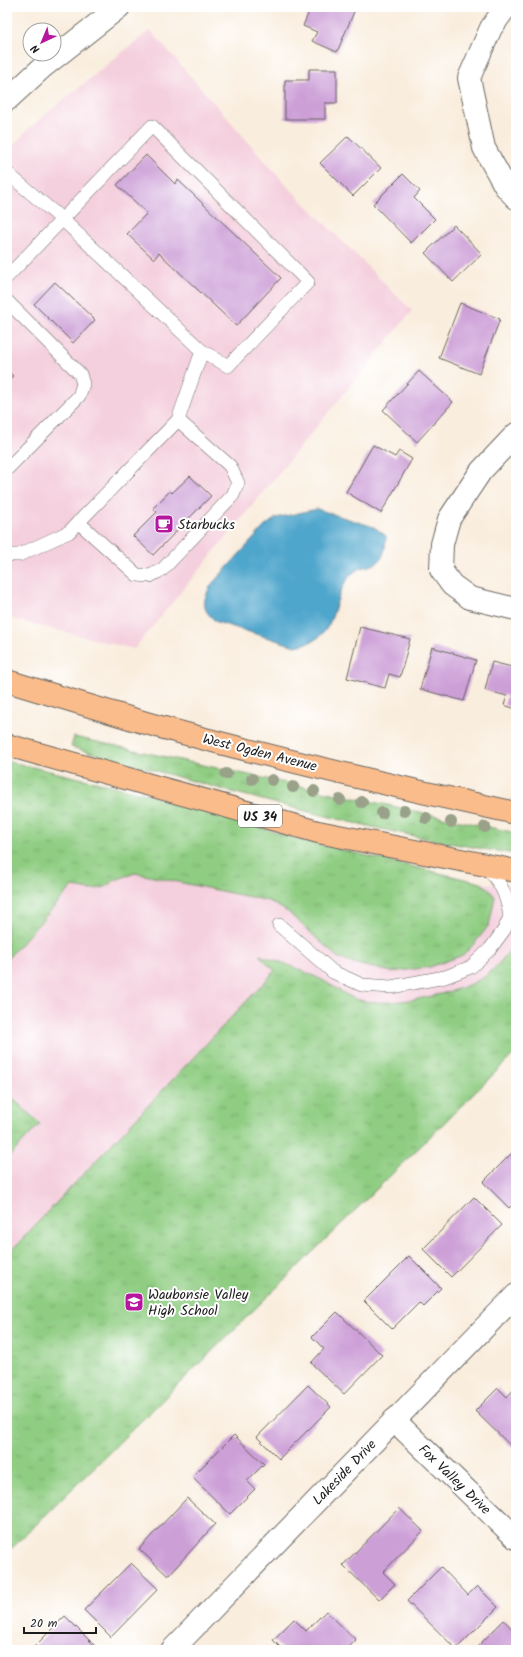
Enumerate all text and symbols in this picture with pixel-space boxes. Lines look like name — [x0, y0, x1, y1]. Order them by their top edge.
north arrow — [22, 22, 62, 62]
text: N — [27, 40, 45, 57]
cafe icon: Starbucks — [153, 513, 175, 535]
place label: Starbucks — [178, 514, 235, 536]
street label: West Ogden Avenue — [200, 728, 320, 778]
road number: US 34 — [238, 805, 282, 827]
place label: Waubonsie Valley High School — [148, 1284, 249, 1322]
school or university icon: Waubonsie Valley High School — [123, 1291, 145, 1313]
street label: Lakeside Drive — [307, 1434, 382, 1511]
street label: Fox Valley Drive — [413, 1439, 496, 1521]
scale bar — [24, 1609, 96, 1635]
text: 20 m — [30, 1614, 58, 1633]

